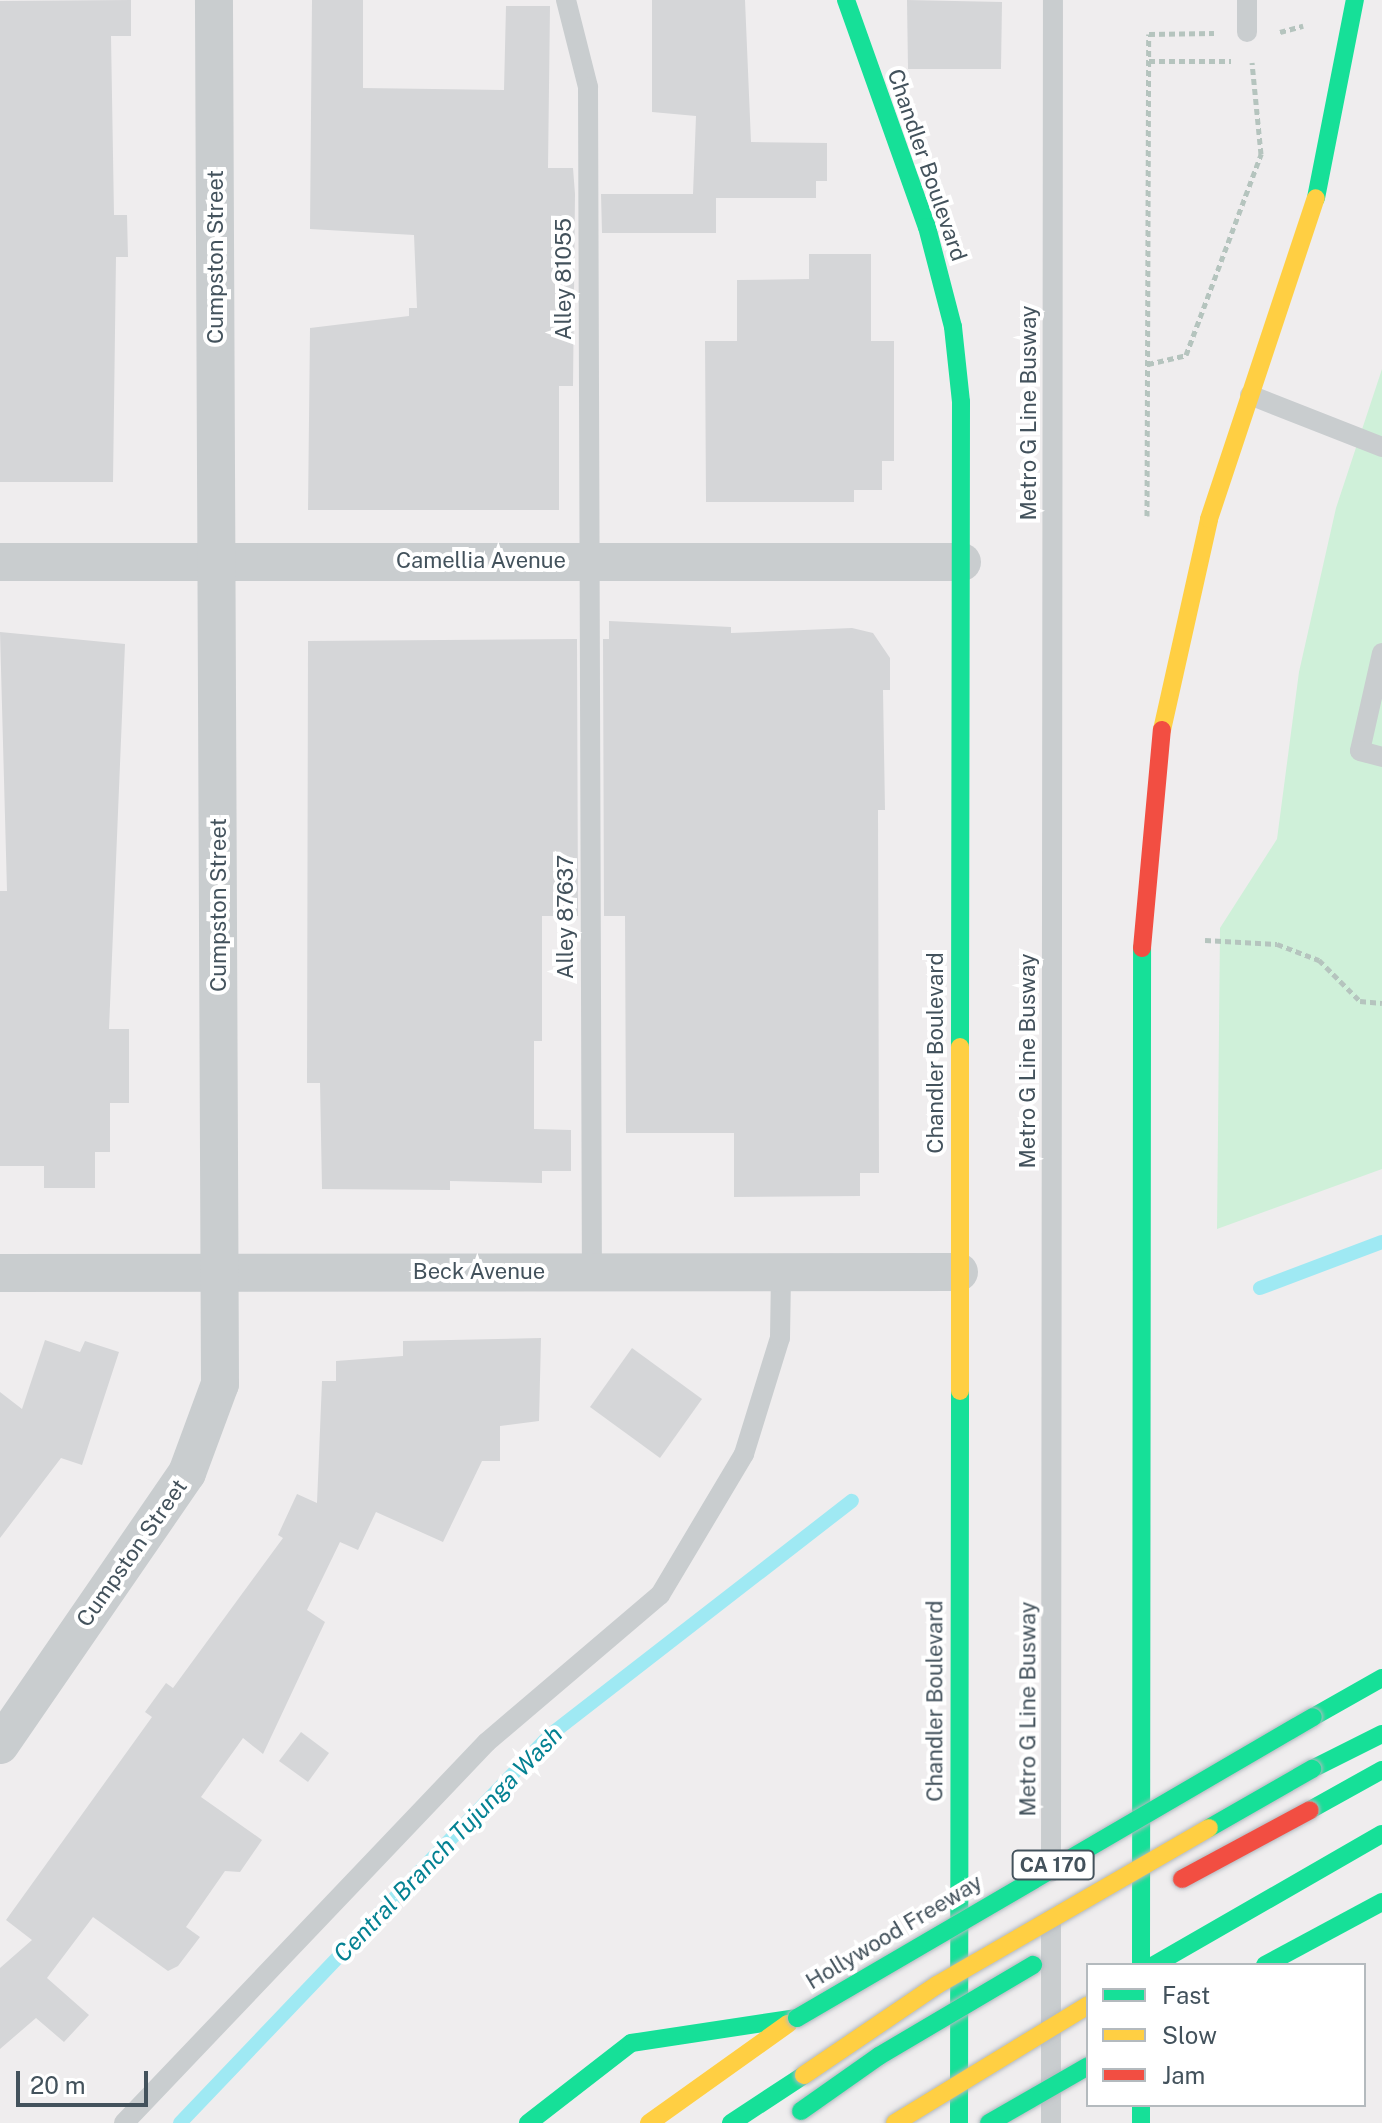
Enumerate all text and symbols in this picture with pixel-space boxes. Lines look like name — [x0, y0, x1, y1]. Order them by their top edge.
street label: Chandler Boulevard — [882, 65, 972, 265]
street label: Cumpston Street — [203, 170, 229, 344]
street label: Alley 81055 — [551, 218, 577, 340]
street label: Metro G Line Busway — [1016, 305, 1042, 521]
street label: Camellia Avenue — [396, 548, 566, 574]
street label: Cumpston Street — [206, 818, 232, 992]
street label: Alley 87637 — [553, 855, 579, 979]
street label: Chandler Boulevard — [923, 952, 949, 1154]
street label: Metro G Line Busway — [1015, 953, 1041, 1169]
street label: Beck Avenue — [413, 1259, 545, 1285]
street label: Cumpston Street — [71, 1474, 193, 1632]
street label: Chandler Boulevard — [922, 1600, 948, 1802]
street label: Metro G Line Busway — [1015, 1601, 1041, 1817]
water label: Central Branch Tujunga Wash — [327, 1720, 569, 1968]
road number: CA 170 — [1011, 1849, 1095, 1881]
street label: Hollywood Freeway — [801, 1869, 987, 1995]
legend — [1086, 1963, 1366, 2107]
text: Fast — [1162, 1981, 1210, 2009]
text: Slow — [1162, 2021, 1217, 2049]
scale bar — [20, 2055, 152, 2105]
text: Jam — [1162, 2061, 1205, 2089]
text: 20 m — [30, 2071, 86, 2099]

